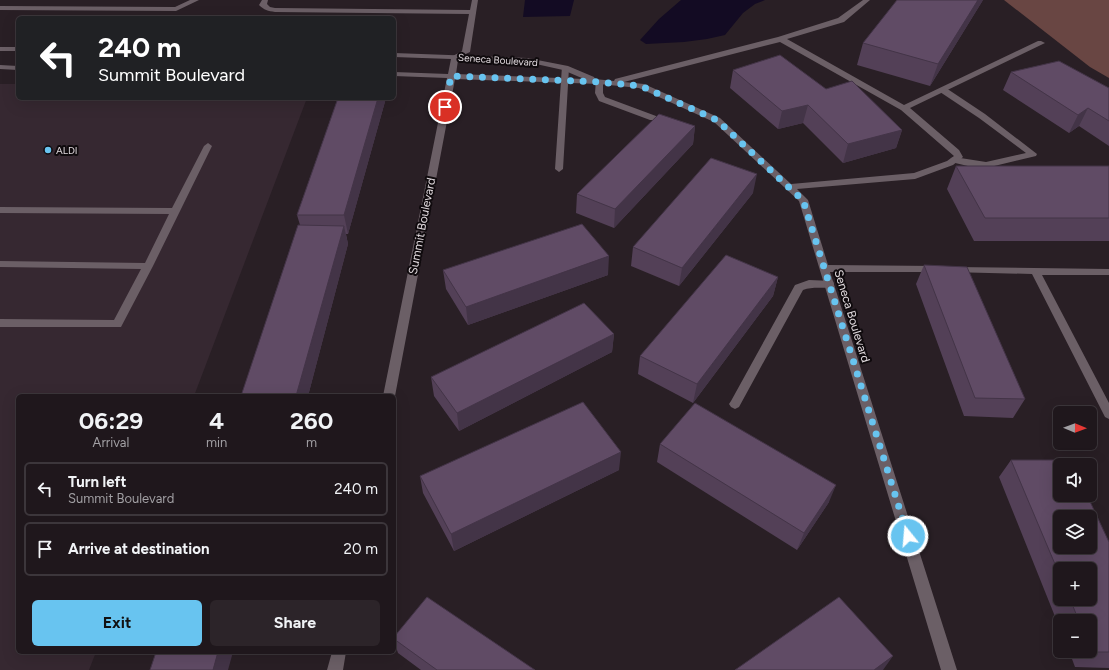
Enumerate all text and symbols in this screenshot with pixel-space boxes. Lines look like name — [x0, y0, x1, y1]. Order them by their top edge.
text: 240 m — [98, 30, 181, 64]
icon: left — [32, 32, 84, 84]
street label: Seneca Boulevard — [458, 51, 539, 69]
text: Summit Boulevard — [98, 64, 245, 86]
pin — [428, 90, 462, 124]
icon: arrive — [434, 96, 456, 118]
place label: ALDI — [56, 144, 78, 157]
marker: ALDI — [43, 145, 53, 155]
street label: Summit Boulevard — [406, 177, 438, 275]
street label: Seneca Boulevard — [831, 268, 873, 364]
text: 06:29 — [79, 406, 143, 435]
text: 4 — [209, 406, 224, 435]
text: 260 — [290, 406, 333, 435]
north arrow — [1053, 406, 1097, 450]
map controls — [1053, 406, 1097, 658]
text: Arrival — [93, 435, 129, 450]
text: min — [206, 435, 227, 450]
text: m — [306, 435, 317, 450]
button: sound — [1053, 458, 1097, 502]
text: Turn left — [68, 473, 126, 491]
icon: left — [34, 478, 56, 500]
text: 240 m — [334, 480, 378, 498]
text: Summit Boulevard — [68, 491, 174, 506]
button: layers — [1053, 510, 1097, 554]
position arrow — [887, 515, 929, 557]
icon: arrive — [34, 538, 56, 560]
text: Arrive at destination — [68, 540, 209, 558]
text: 20 m — [344, 540, 378, 558]
button: + — [1053, 562, 1097, 606]
button: Exit — [32, 600, 202, 646]
button: Share — [210, 600, 380, 646]
button: − — [1053, 614, 1097, 658]

